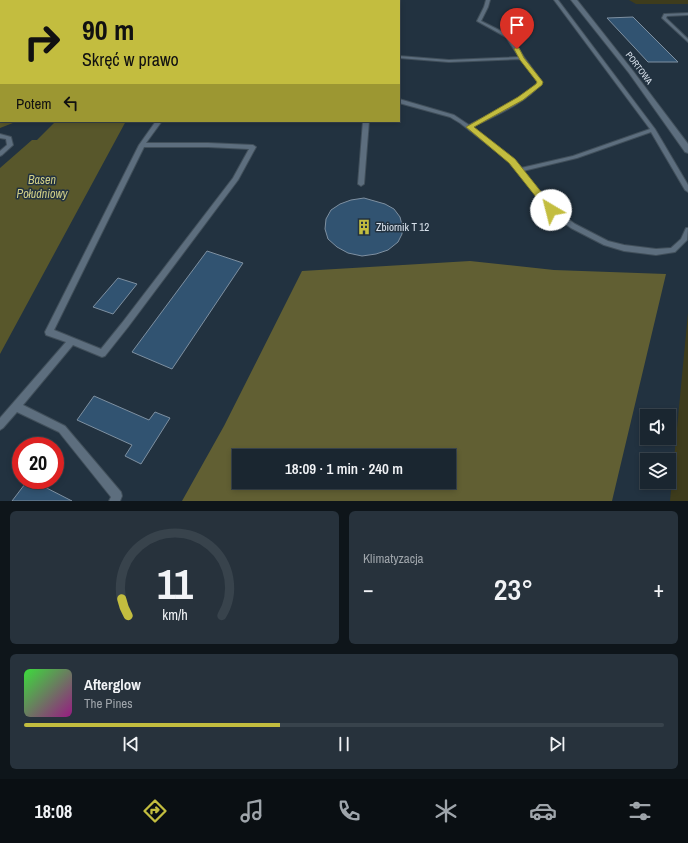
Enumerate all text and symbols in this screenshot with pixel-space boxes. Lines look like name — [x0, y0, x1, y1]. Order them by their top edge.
pin — [500, 8, 534, 49]
text: 90 m — [82, 11, 134, 49]
icon: arrive — [506, 14, 528, 36]
icon: right — [16, 16, 68, 68]
text: Skręć w prawo — [82, 47, 179, 72]
street label: PORTOWA — [623, 49, 655, 87]
icon: left — [60, 92, 82, 114]
text: Potem — [16, 93, 52, 114]
water label: Basen Południowy — [17, 172, 69, 202]
position arrow — [530, 189, 572, 231]
building icon: Zbiornik T 12 — [355, 218, 373, 236]
place label: Zbiornik T 12 — [376, 220, 429, 234]
map controls — [640, 409, 676, 489]
button: sound — [640, 409, 676, 445]
speed limit sign: 20 — [12, 437, 64, 489]
button: layers — [640, 453, 676, 489]
text: 18:09 · 1 min · 240 m — [285, 458, 403, 479]
text: Klimatyzacja — [363, 550, 423, 567]
text: 11 — [156, 555, 193, 611]
text: 23° — [494, 569, 533, 609]
text: − — [363, 574, 374, 604]
text: + — [653, 574, 664, 604]
text: km/h — [162, 604, 187, 623]
text: Afterglow — [84, 674, 141, 695]
text: The Pines — [84, 695, 133, 712]
icon: previous — [120, 733, 142, 755]
icon: pause — [333, 733, 355, 755]
icon: next — [546, 733, 568, 755]
icon: directions — [141, 797, 169, 825]
icon: music — [238, 797, 266, 825]
icon: phone — [335, 797, 363, 825]
icon: climate — [432, 797, 460, 825]
icon: car — [529, 797, 557, 825]
icon: filters — [626, 797, 654, 825]
text: 18:08 — [34, 799, 72, 824]

